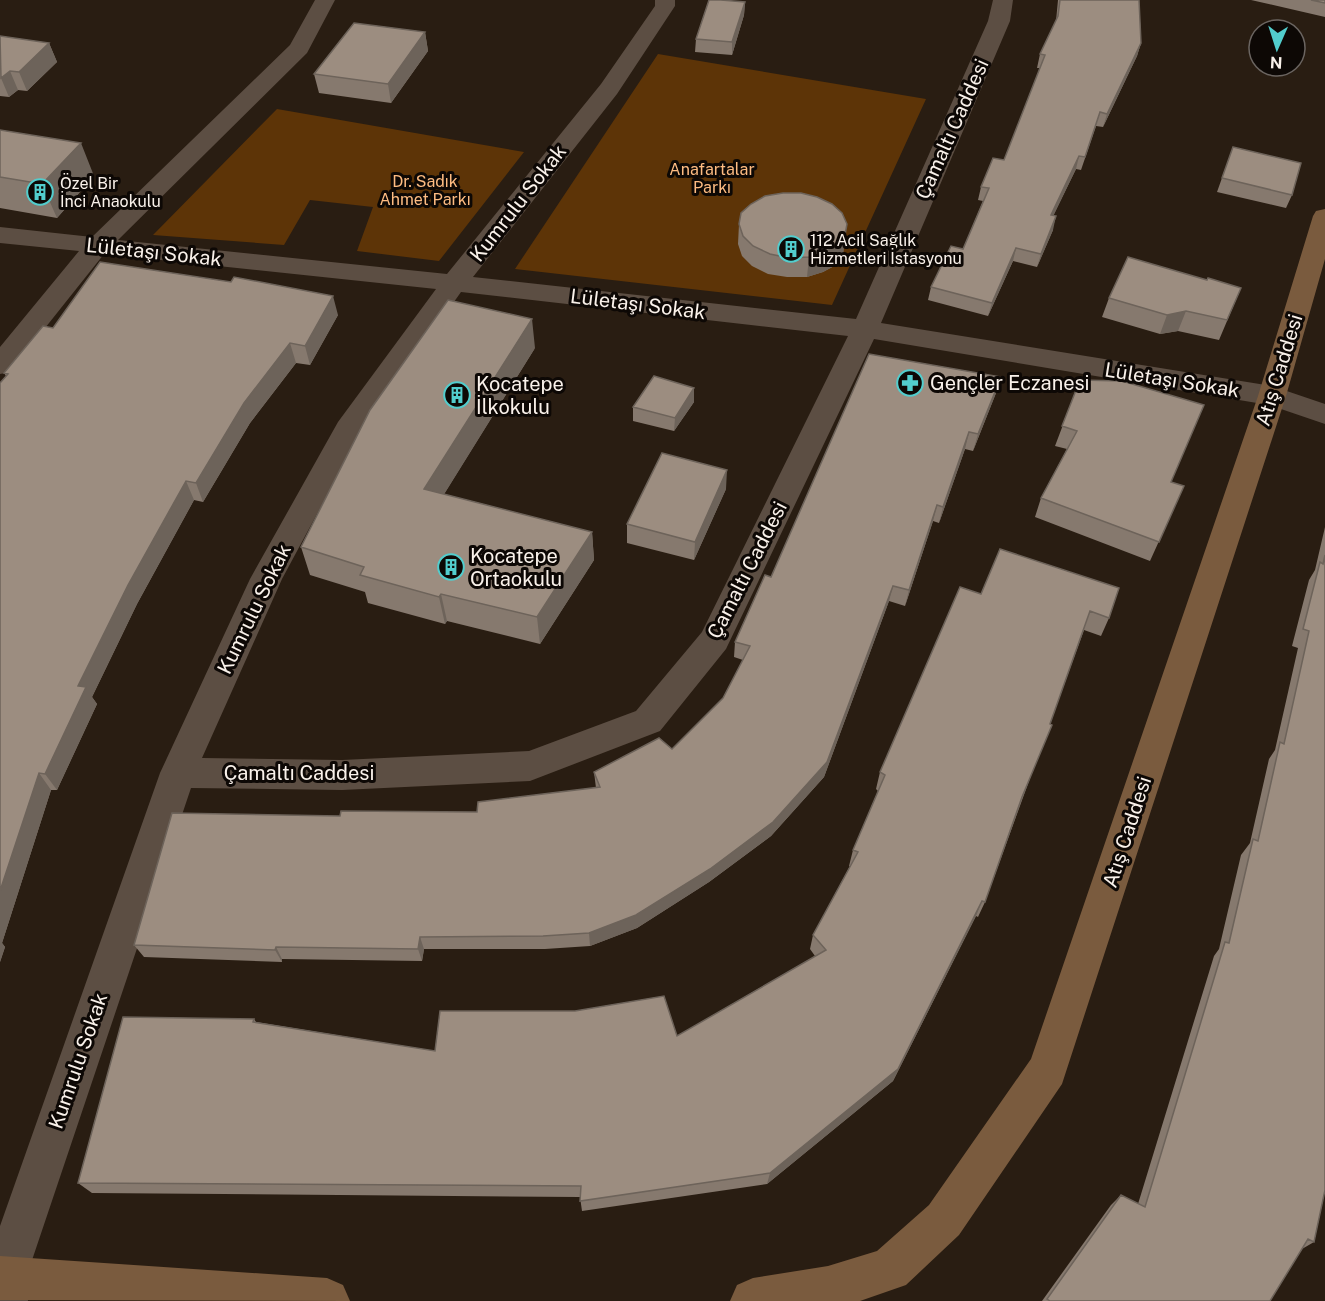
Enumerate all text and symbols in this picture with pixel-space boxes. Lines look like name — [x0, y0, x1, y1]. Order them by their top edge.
north arrow — [1247, 18, 1307, 78]
text: N — [1269, 53, 1283, 72]
street label: Çamaltı Caddesi — [910, 55, 994, 203]
street label: Kumrulu Sokak — [465, 140, 571, 266]
park label: Anafartalar Parkı — [669, 160, 755, 197]
park label: Dr. Sadık Ahmet Parkı — [379, 172, 471, 209]
place label: Özel Bir İnci Anaokulu — [60, 173, 161, 211]
building icon: Özel Bir İnci Anaokulu — [25, 177, 55, 207]
place label: 112 Acil Sağlık Hizmetleri İstasyonu — [810, 231, 962, 268]
street label: Lületaşı Sokak — [85, 233, 223, 271]
building icon: 112 Acil Sağlık Hizmetleri İstasyonu — [776, 234, 806, 264]
street label: Lületaşı Sokak — [569, 284, 707, 324]
street label: Atış Caddesi — [1251, 311, 1307, 429]
street label: Lületaşı Sokak — [1103, 357, 1241, 403]
pharmacy icon: Gençler Eczanesi — [895, 368, 925, 398]
place label: Gençler Eczanesi — [930, 371, 1090, 395]
place label: Kocatepe İlkokulu — [476, 372, 564, 419]
building icon: Kocatepe İlkokulu — [442, 380, 472, 410]
street label: Çamaltı Caddesi — [702, 497, 792, 643]
street label: Kumrulu Sokak — [212, 540, 296, 678]
place label: Kocatepe Ortaokulu — [470, 544, 562, 591]
building icon: Kocatepe Ortaokulu — [436, 552, 466, 582]
street label: Çamaltı Caddesi — [224, 761, 374, 785]
street label: Atış Caddesi — [1098, 773, 1156, 891]
street label: Kumrulu Sokak — [44, 990, 112, 1132]

